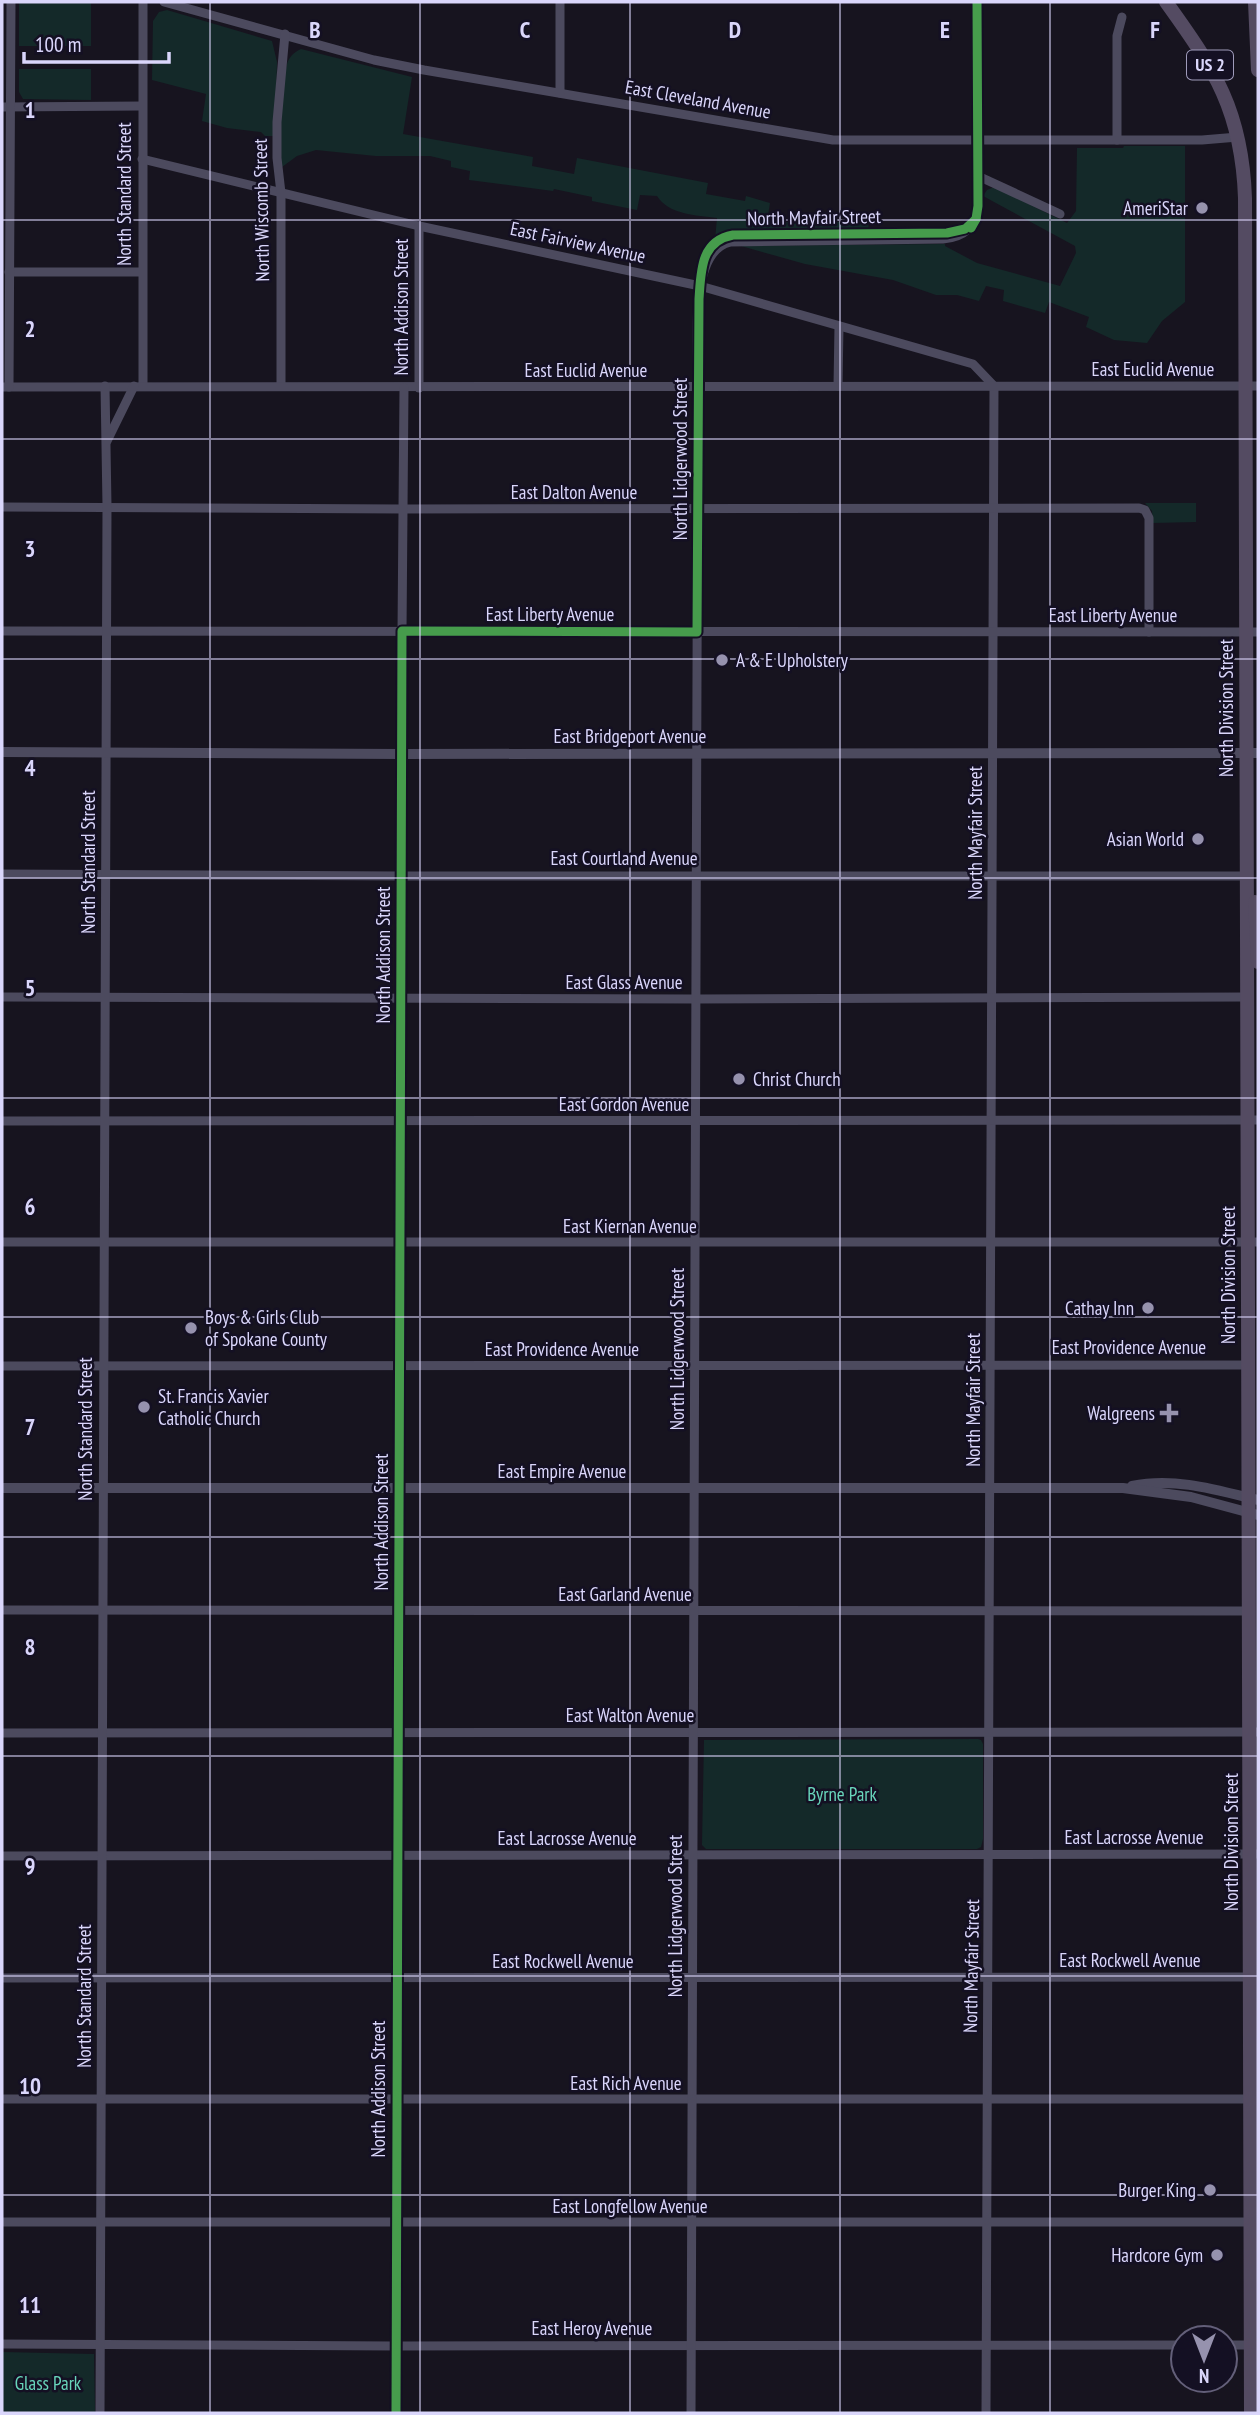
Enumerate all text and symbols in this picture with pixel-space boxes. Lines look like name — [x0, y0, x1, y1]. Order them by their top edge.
text: B — [309, 15, 321, 44]
text: C — [520, 15, 531, 44]
text: D — [729, 15, 741, 44]
text: E — [940, 15, 950, 44]
text: F — [1150, 15, 1160, 44]
scale bar — [24, 21, 170, 65]
text: 100 m — [35, 31, 81, 58]
road number: US 2 — [1187, 51, 1233, 80]
street label: East Cleveland Avenue — [623, 74, 773, 124]
text: 1 — [25, 95, 36, 124]
street label: North Standard Street — [112, 121, 136, 266]
street label: North Wiscomb Street — [248, 137, 274, 282]
place label: AmeriStar — [1123, 196, 1189, 220]
marker: AmeriStar — [1194, 200, 1210, 216]
street label: North Mayfair Street — [747, 204, 882, 230]
street label: East Fairview Avenue — [508, 216, 648, 268]
street label: North Addison Street — [389, 238, 413, 376]
text: 2 — [25, 314, 36, 343]
street label: East Euclid Avenue — [1092, 357, 1215, 381]
street label: East Euclid Avenue — [525, 358, 648, 382]
street label: North Lidgerwood Street — [668, 377, 692, 540]
street label: East Dalton Avenue — [511, 480, 637, 504]
text: 3 — [25, 534, 36, 563]
street label: East Liberty Avenue — [486, 602, 614, 626]
street label: East Liberty Avenue — [1049, 603, 1177, 627]
street label: North Division Street — [1214, 638, 1238, 777]
place label: A & E Upholstery — [736, 648, 849, 672]
marker: A & E Upholstery — [714, 652, 730, 668]
street label: East Bridgeport Avenue — [554, 724, 707, 748]
text: 4 — [25, 753, 36, 782]
street label: North Mayfair Street — [963, 765, 987, 900]
street label: North Standard Street — [76, 789, 100, 934]
place label: Asian World — [1107, 827, 1184, 851]
marker: Asian World — [1190, 831, 1206, 847]
street label: East Courtland Avenue — [550, 846, 698, 870]
street label: North Addison Street — [371, 886, 395, 1024]
street label: East Glass Avenue — [565, 970, 683, 994]
text: 5 — [25, 973, 36, 1002]
place label: Christ Church — [753, 1067, 841, 1091]
marker: Christ Church — [731, 1071, 747, 1087]
street label: East Gordon Avenue — [559, 1092, 689, 1116]
text: 6 — [25, 1192, 36, 1221]
street label: North Division Street — [1216, 1205, 1240, 1344]
street label: East Kiernan Avenue — [563, 1214, 697, 1238]
street label: North Lidgerwood Street — [665, 1267, 689, 1430]
place label: Cathay Inn — [1065, 1296, 1134, 1320]
marker: Cathay Inn — [1140, 1300, 1156, 1316]
place label: Boys & Girls Club of Spokane County — [205, 1305, 328, 1351]
marker: Boys & Girls Club of Spokane County — [183, 1320, 199, 1336]
street label: North Mayfair Street — [961, 1332, 985, 1467]
street label: East Providence Avenue — [1052, 1335, 1206, 1359]
street label: East Providence Avenue — [485, 1337, 639, 1361]
street label: North Standard Street — [73, 1356, 97, 1501]
place label: St. Francis Xavier Catholic Church — [158, 1384, 269, 1430]
marker: St. Francis Xavier Catholic Church — [136, 1399, 152, 1415]
place label: Walgreens — [1087, 1401, 1155, 1425]
marker: Walgreens — [1161, 1405, 1177, 1421]
text: 7 — [25, 1412, 36, 1441]
street label: North Addison Street — [369, 1453, 393, 1591]
street label: East Empire Avenue — [498, 1459, 627, 1483]
street label: East Garland Avenue — [558, 1582, 692, 1606]
text: 8 — [25, 1632, 36, 1661]
street label: East Walton Avenue — [566, 1703, 694, 1727]
street label: North Division Street — [1219, 1772, 1243, 1911]
park label: Byrne Park — [807, 1782, 878, 1806]
street label: East Lacrosse Avenue — [1064, 1825, 1204, 1849]
street label: East Lacrosse Avenue — [497, 1826, 637, 1850]
street label: North Lidgerwood Street — [663, 1834, 687, 1997]
text: 9 — [25, 1851, 36, 1880]
street label: North Mayfair Street — [958, 1898, 984, 2033]
street label: North Standard Street — [72, 1923, 96, 2068]
street label: East Rockwell Avenue — [1059, 1948, 1201, 1972]
street label: East Rockwell Avenue — [492, 1949, 634, 1973]
street label: North Addison Street — [366, 2020, 390, 2158]
text: 10 — [19, 2071, 41, 2100]
street label: East Rich Avenue — [570, 2071, 682, 2095]
place label: Burger King — [1118, 2178, 1196, 2202]
marker: Burger King — [1202, 2182, 1218, 2198]
street label: East Longfellow Avenue — [552, 2194, 708, 2218]
place label: Hardcore Gym — [1111, 2243, 1203, 2267]
marker: Hardcore Gym — [1209, 2247, 1225, 2263]
text: 11 — [19, 2290, 41, 2319]
street label: East Heroy Avenue — [532, 2316, 653, 2340]
north arrow — [1169, 2324, 1239, 2394]
text: N — [1199, 2364, 1209, 2388]
park label: Glass Park — [15, 2371, 82, 2395]

